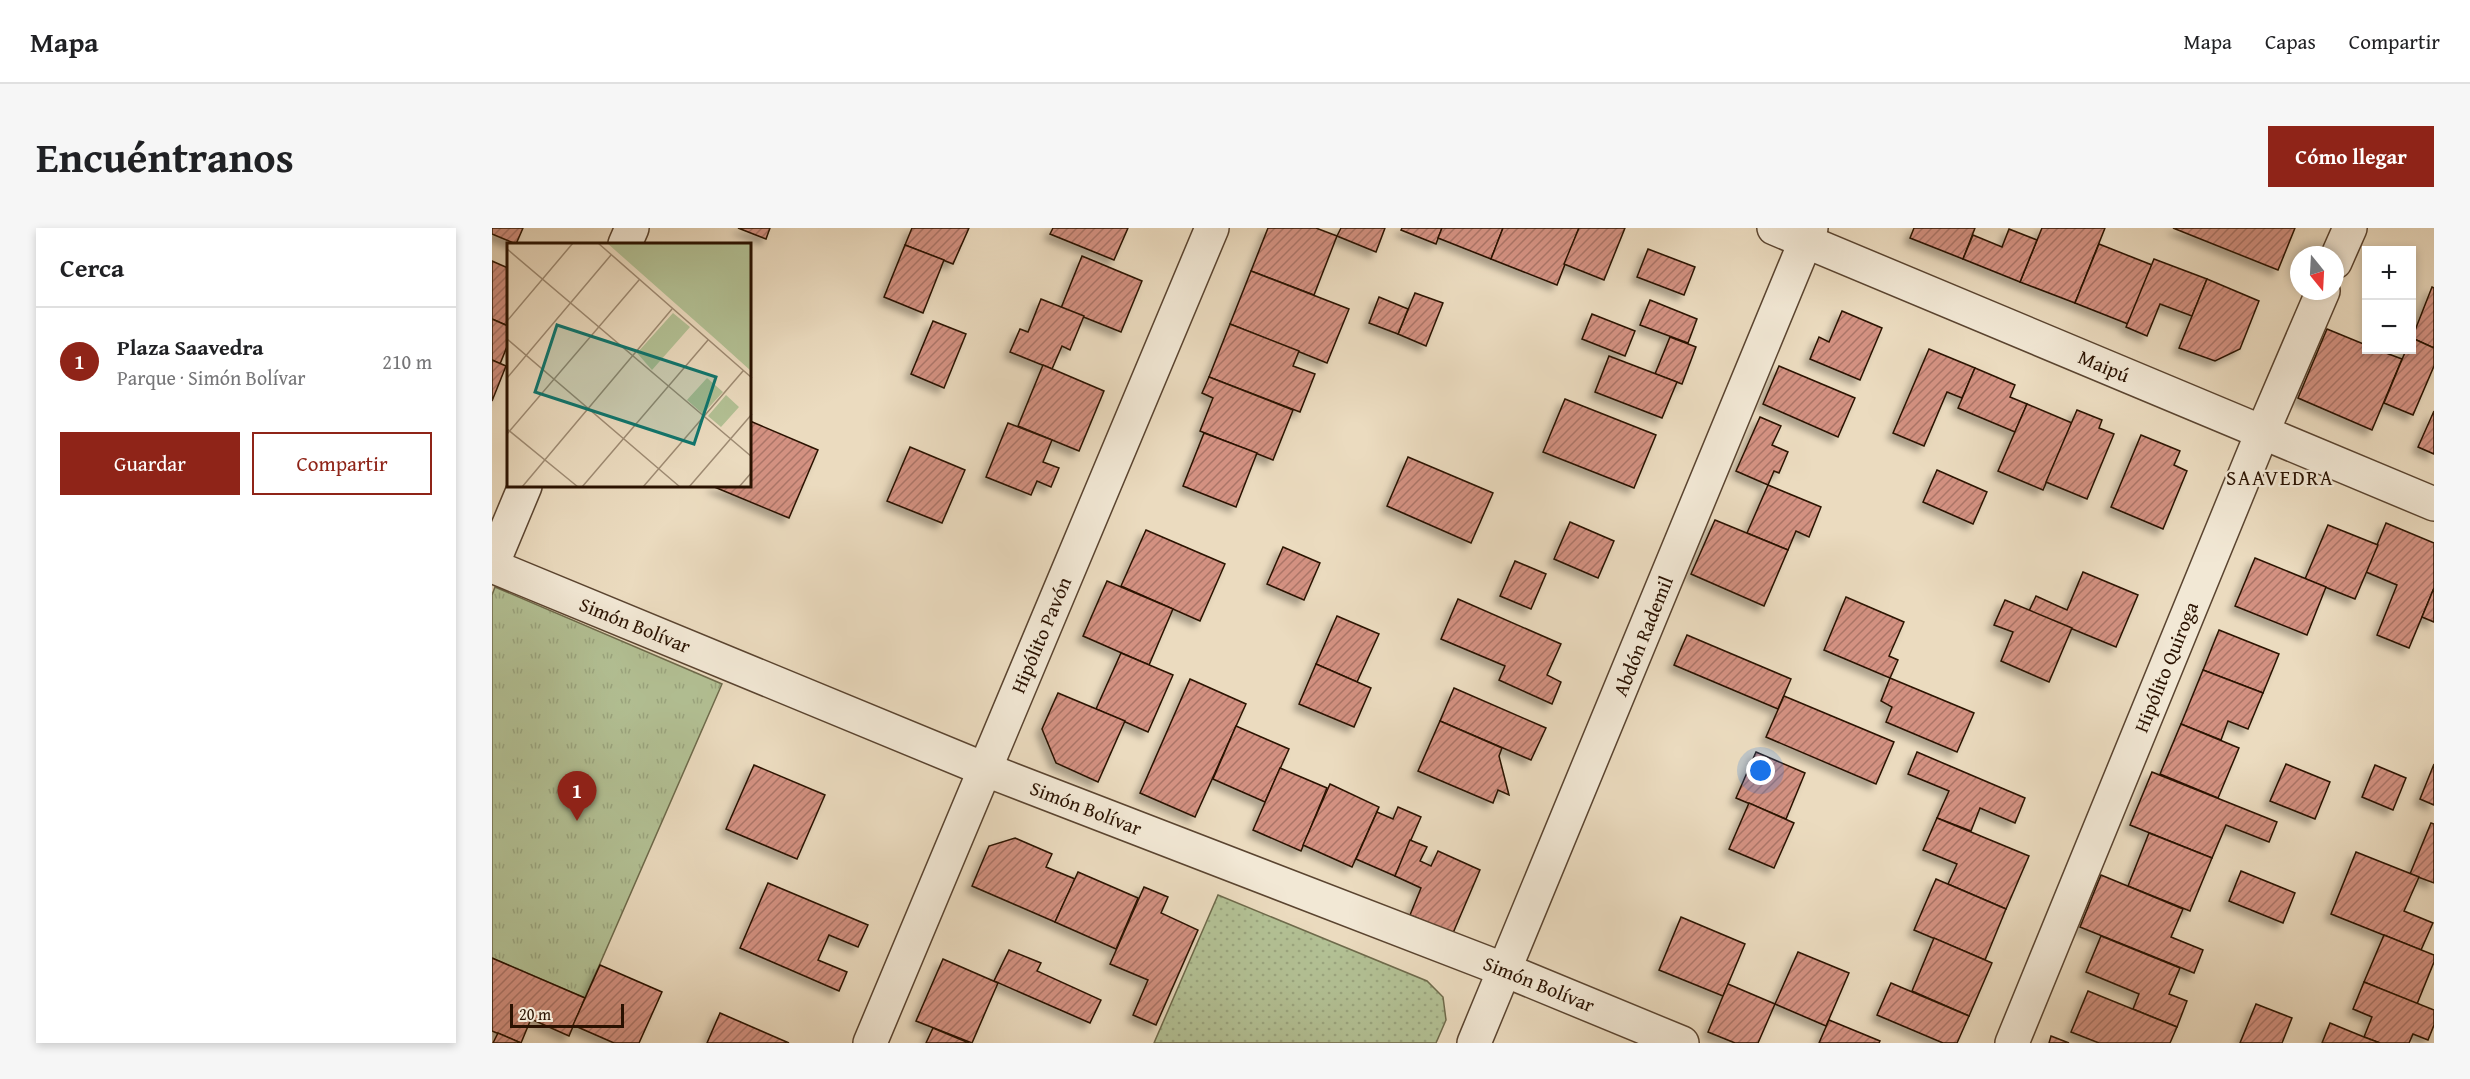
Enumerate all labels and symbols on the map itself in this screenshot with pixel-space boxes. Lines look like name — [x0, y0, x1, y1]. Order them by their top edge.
inset map — [507, 243, 752, 488]
north arrow — [2290, 246, 2344, 300]
street label: Maipú — [2074, 342, 2134, 389]
district label: SAAVEDRA — [2226, 462, 2334, 493]
street label: Abdón Rademil — [1605, 571, 1680, 700]
street label: Hipólito Pavón — [1003, 572, 1078, 698]
street label: Simón Bolívar — [575, 589, 695, 660]
street label: Hipólito Quiroga — [2126, 596, 2205, 737]
your location — [1746, 756, 1775, 785]
pin: 1 — [558, 772, 596, 821]
street label: Simón Bolívar — [1026, 773, 1146, 842]
street label: Simón Bolívar — [1479, 948, 1599, 1019]
scale bar — [510, 1001, 624, 1028]

